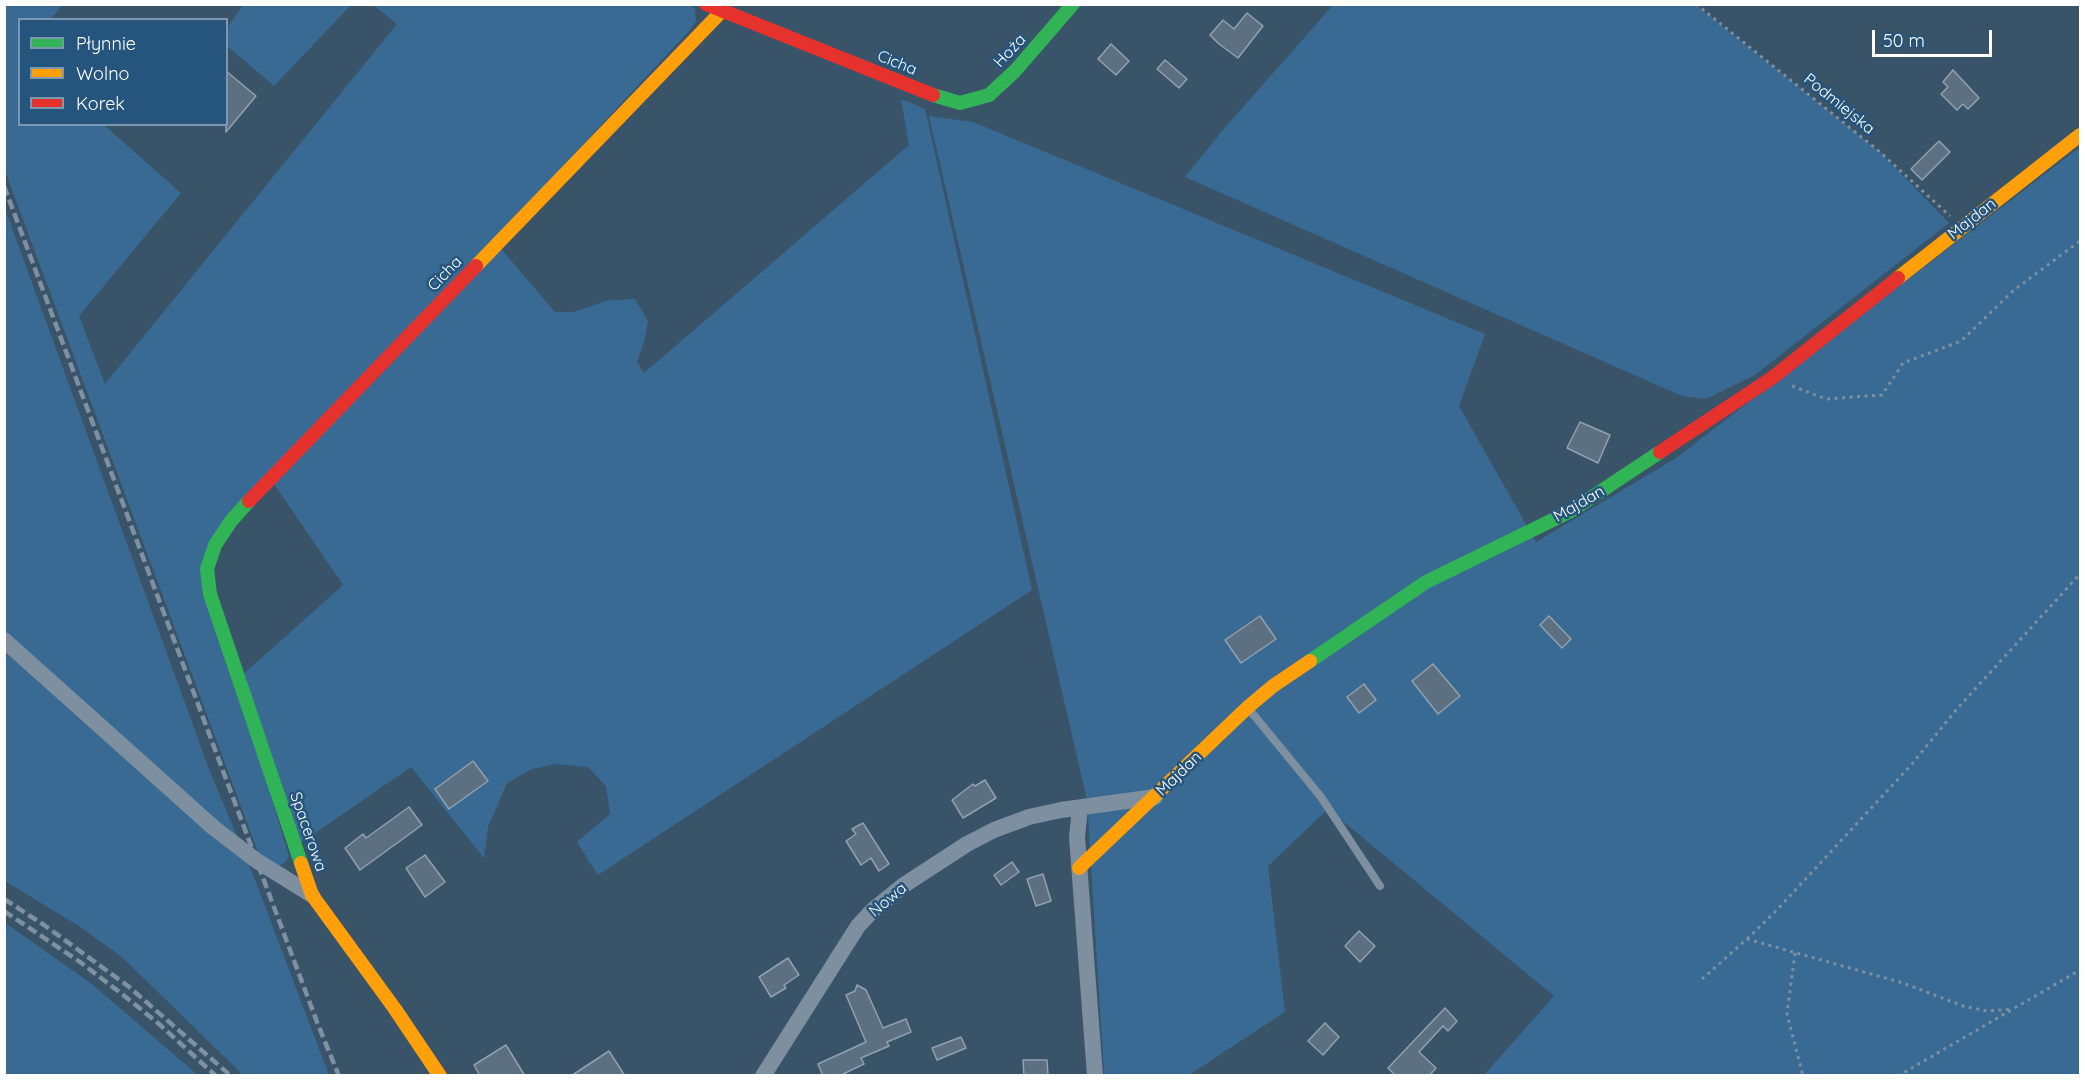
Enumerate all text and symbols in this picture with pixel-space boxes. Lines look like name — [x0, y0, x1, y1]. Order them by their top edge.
legend — [18, 18, 228, 126]
scale bar — [1875, 18, 1995, 56]
text: 50 m — [1883, 29, 1925, 52]
street label: Hoża — [990, 30, 1030, 72]
text: Płynnie — [76, 32, 136, 55]
street label: Cicha — [874, 46, 920, 80]
text: Wolno — [76, 62, 129, 85]
street label: Podmiejska — [1800, 70, 1878, 138]
text: Korek — [76, 92, 125, 115]
street label: Majdan — [1944, 194, 2000, 244]
street label: Cicha — [424, 253, 466, 295]
street label: Majdan — [1550, 482, 1608, 526]
street label: Majdan — [1152, 748, 1206, 800]
street label: Spacerowa — [285, 790, 331, 874]
street label: Nowa — [865, 879, 911, 921]

